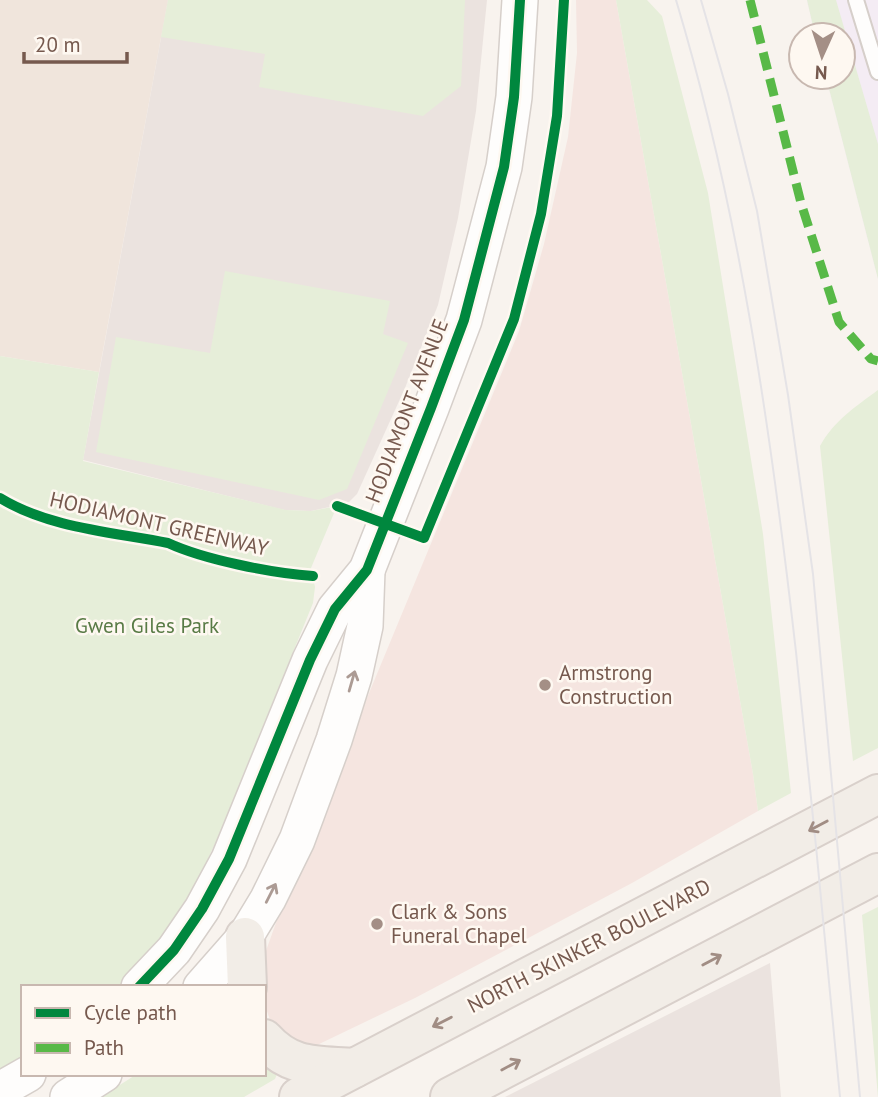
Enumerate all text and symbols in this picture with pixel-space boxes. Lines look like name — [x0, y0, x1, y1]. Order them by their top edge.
scale bar — [24, 21, 128, 65]
north arrow — [787, 21, 857, 91]
text: 20 m — [35, 31, 81, 58]
text: N — [814, 61, 828, 85]
street label: HODIAMONT AVENUE — [359, 315, 454, 507]
street label: HODIAMONT GREENWAY — [47, 485, 271, 562]
park label: Gwen Giles Park — [75, 612, 219, 639]
place label: Armstrong Construction — [559, 659, 672, 710]
one-way arrow — [347, 671, 360, 693]
marker: Armstrong Construction — [537, 677, 553, 693]
one-way arrow — [808, 820, 829, 834]
street label: NORTH SKINKER BOULEVARD — [463, 872, 715, 1019]
one-way arrow — [264, 883, 278, 904]
place label: Clark & Sons Funeral Chapel — [391, 898, 527, 949]
marker: Clark & Sons Funeral Chapel — [369, 916, 385, 932]
one-way arrow — [702, 953, 722, 967]
legend — [21, 985, 266, 1076]
text: Cycle path — [84, 999, 177, 1026]
one-way arrow — [432, 1016, 453, 1030]
text: Path — [84, 1034, 124, 1061]
one-way arrow — [500, 1058, 521, 1072]

